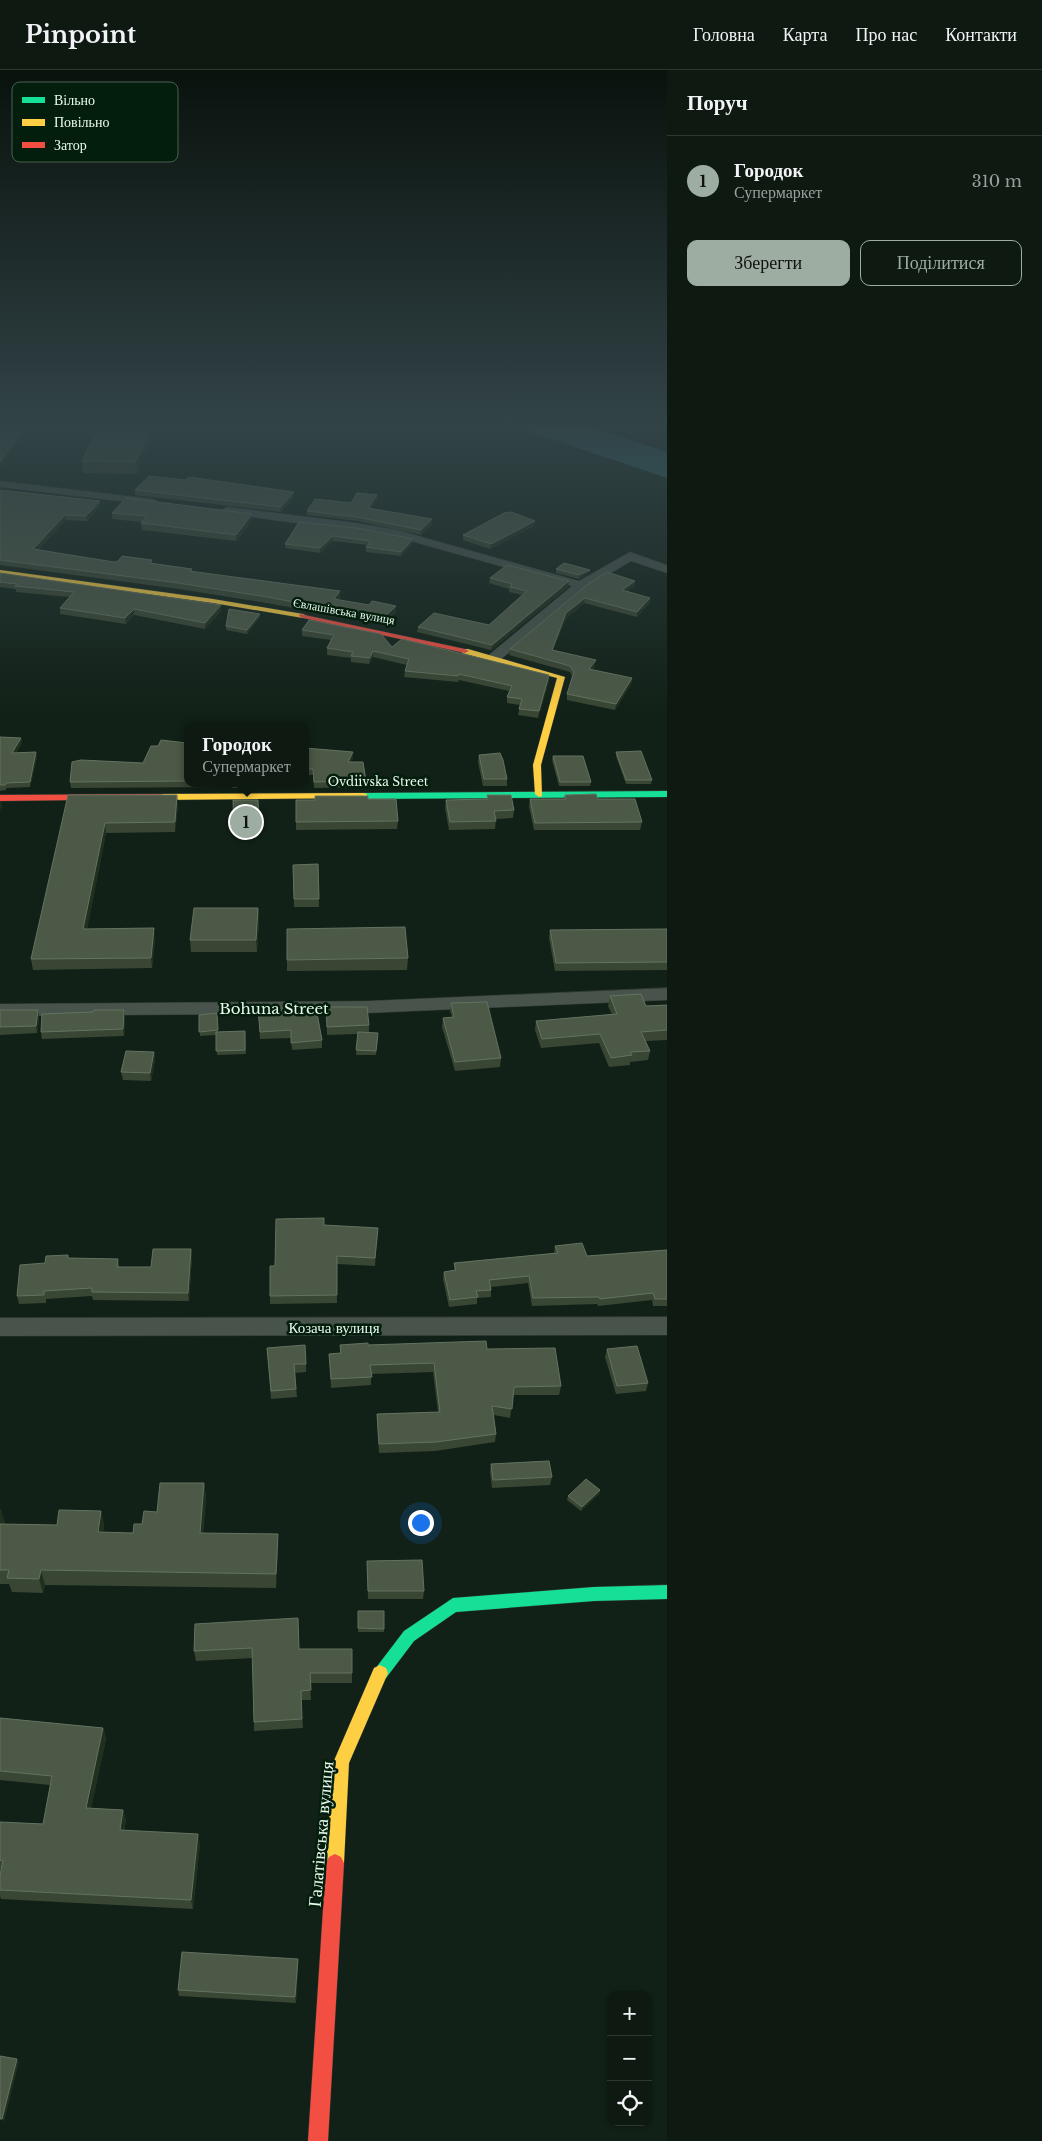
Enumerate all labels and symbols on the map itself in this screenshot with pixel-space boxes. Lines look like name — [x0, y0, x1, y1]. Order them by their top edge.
legend — [12, 82, 178, 162]
text: Вільно — [54, 91, 95, 109]
text: Повільно — [54, 113, 109, 131]
text: Затор — [54, 136, 87, 154]
street label: Євлашівська вулиця — [292, 595, 397, 627]
street label: Ovdiivska Street — [328, 774, 429, 789]
pin: 1 — [230, 803, 262, 841]
street label: Bohuna Street — [219, 999, 329, 1018]
street label: Козача вулиця — [288, 1318, 380, 1337]
your location — [408, 1510, 434, 1536]
street label: Галатівська вулиця — [304, 1760, 338, 1908]

